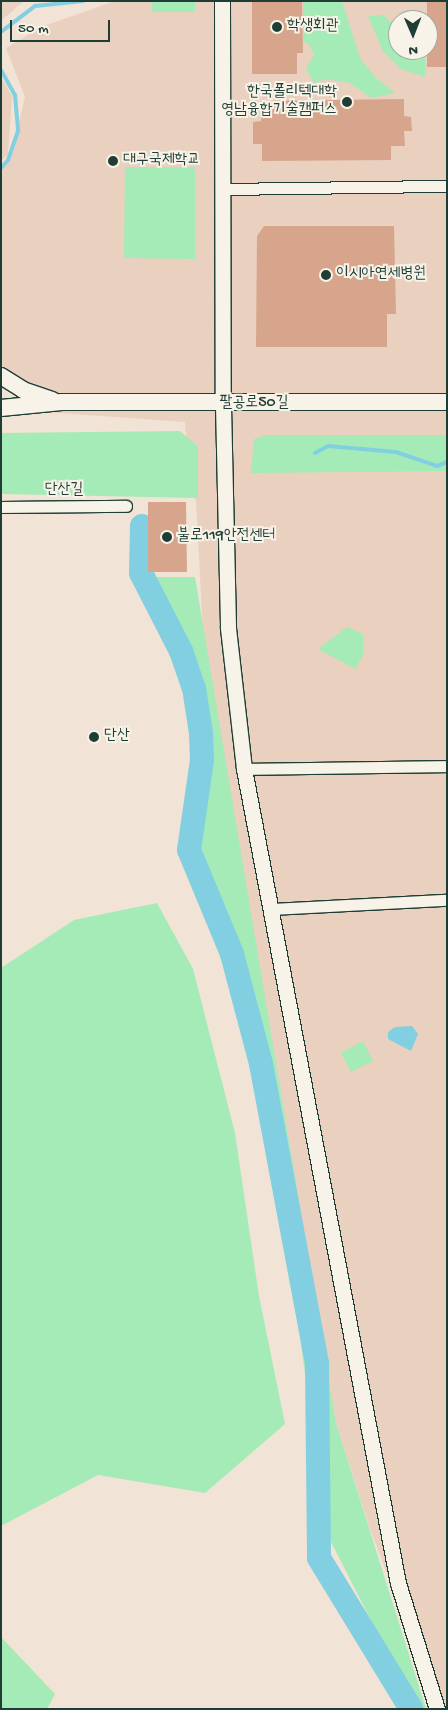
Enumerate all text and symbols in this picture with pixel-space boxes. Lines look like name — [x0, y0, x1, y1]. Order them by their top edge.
scale bar — [12, 10, 112, 42]
north arrow — [388, 10, 438, 60]
place label: 학생회관 — [287, 17, 338, 37]
text: 50 m — [18, 20, 49, 38]
marker: 학생회관 — [271, 21, 283, 33]
text: N — [409, 41, 418, 58]
place label: 한국폴리텍대학 영남융합기술캠퍼스 — [221, 83, 337, 121]
marker: 한국폴리텍대학 영남융합기술캠퍼스 — [341, 96, 353, 108]
place label: 대구국제학교 — [123, 151, 200, 171]
marker: 대구국제학교 — [107, 155, 119, 167]
place label: 이시아연세병원 — [336, 265, 426, 285]
marker: 이시아연세병원 — [320, 269, 332, 281]
street label: 팔공로50길 — [220, 394, 288, 414]
street label: 단산길 — [45, 481, 83, 501]
place label: 불로119안전센터 — [177, 527, 275, 547]
marker: 불로119안전센터 — [161, 531, 173, 543]
place label: 단산 — [104, 727, 130, 747]
marker: 단산 — [88, 731, 100, 743]

